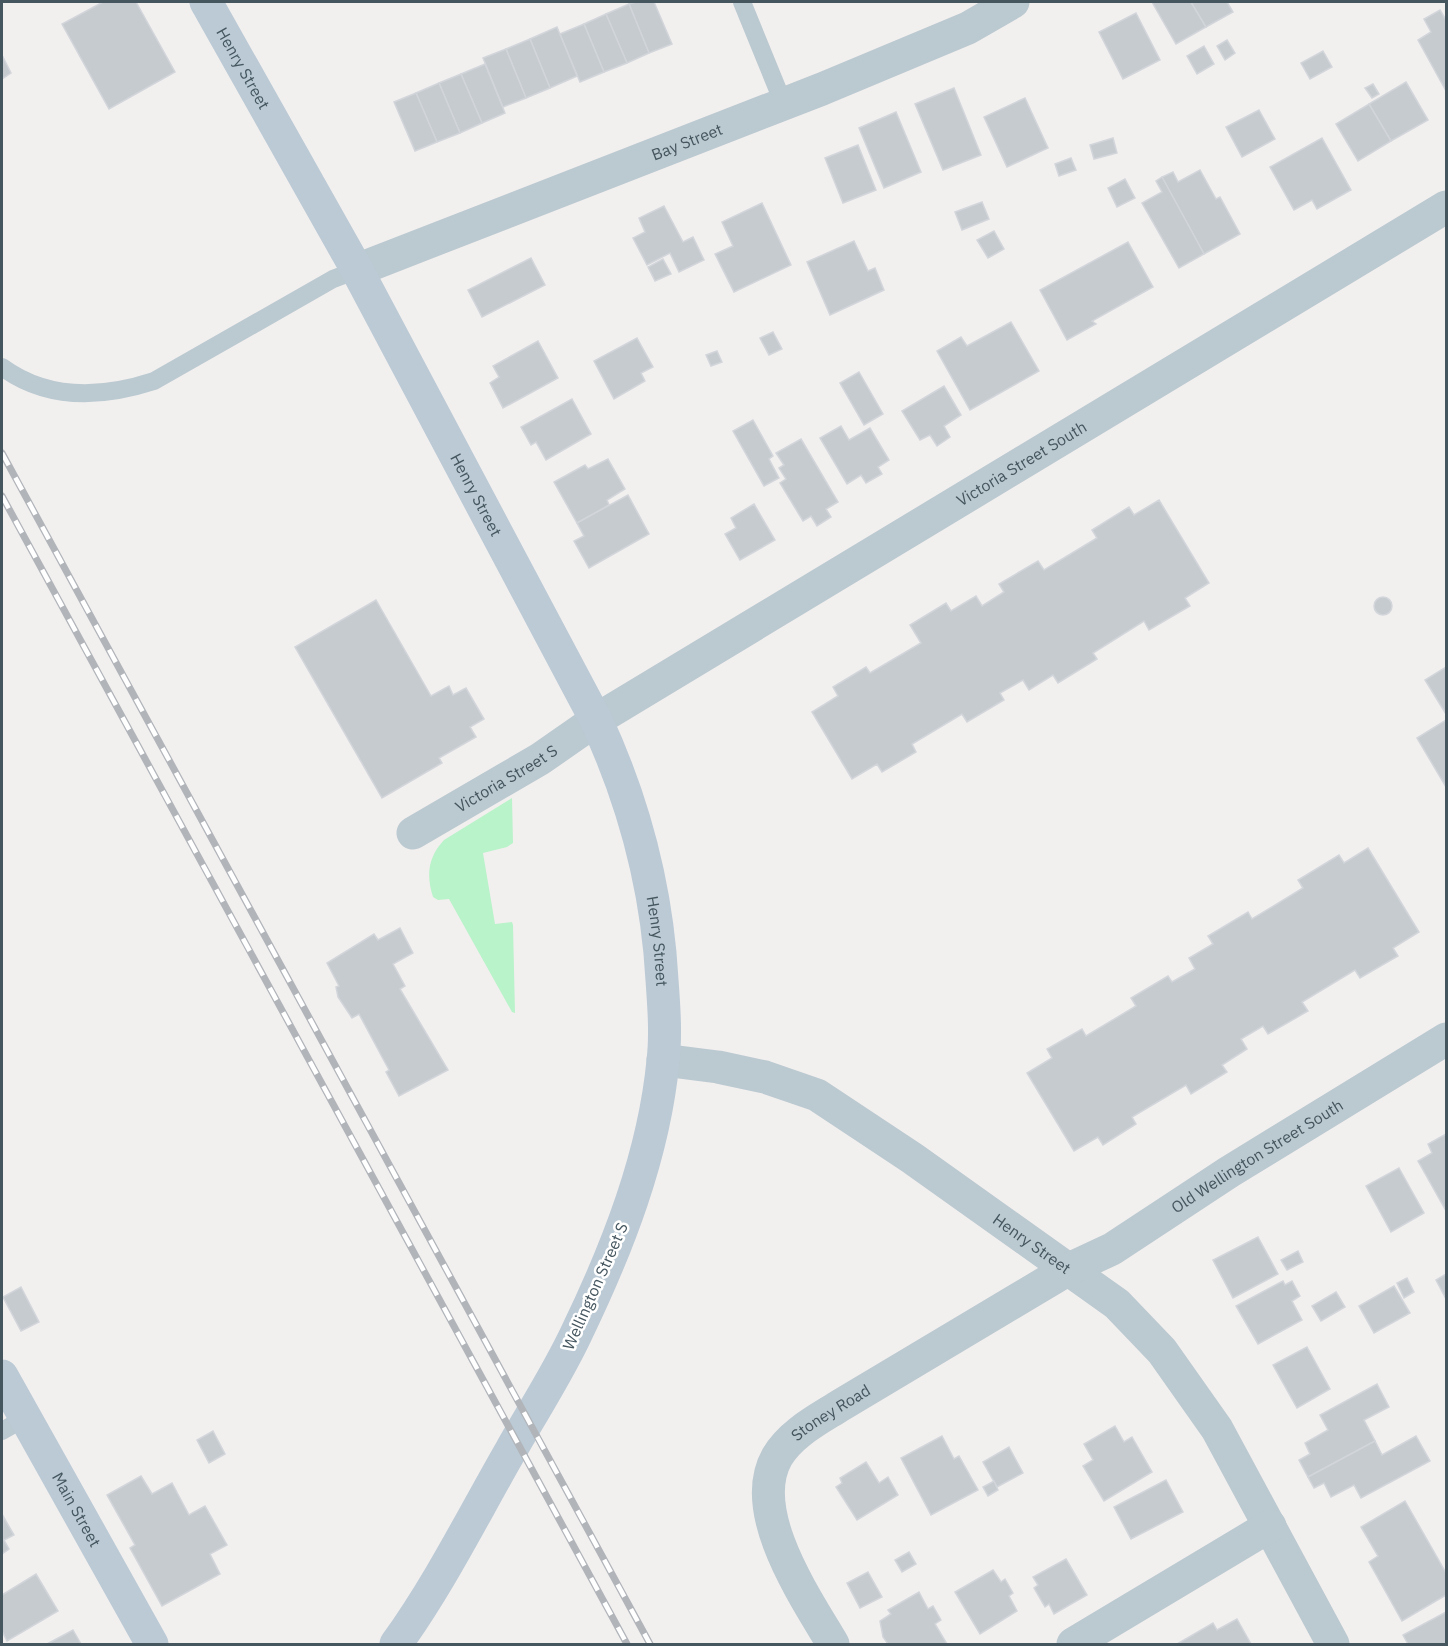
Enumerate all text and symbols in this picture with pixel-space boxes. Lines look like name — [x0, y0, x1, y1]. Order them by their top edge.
street label: Henry Street — [212, 24, 274, 113]
street label: Bay Street — [648, 119, 725, 164]
street label: Victoria Street South — [953, 416, 1090, 510]
street label: Henry Street — [446, 450, 506, 540]
street label: Victoria Street S — [451, 740, 561, 816]
street label: Henry Street — [643, 894, 672, 987]
street label: Old Wellington Street South — [1167, 1095, 1347, 1217]
street label: Henry Street — [989, 1209, 1075, 1278]
street label: Wellington Street S — [558, 1219, 632, 1353]
street label: Stoney Road — [787, 1380, 874, 1445]
street label: Main Street — [48, 1469, 106, 1550]

